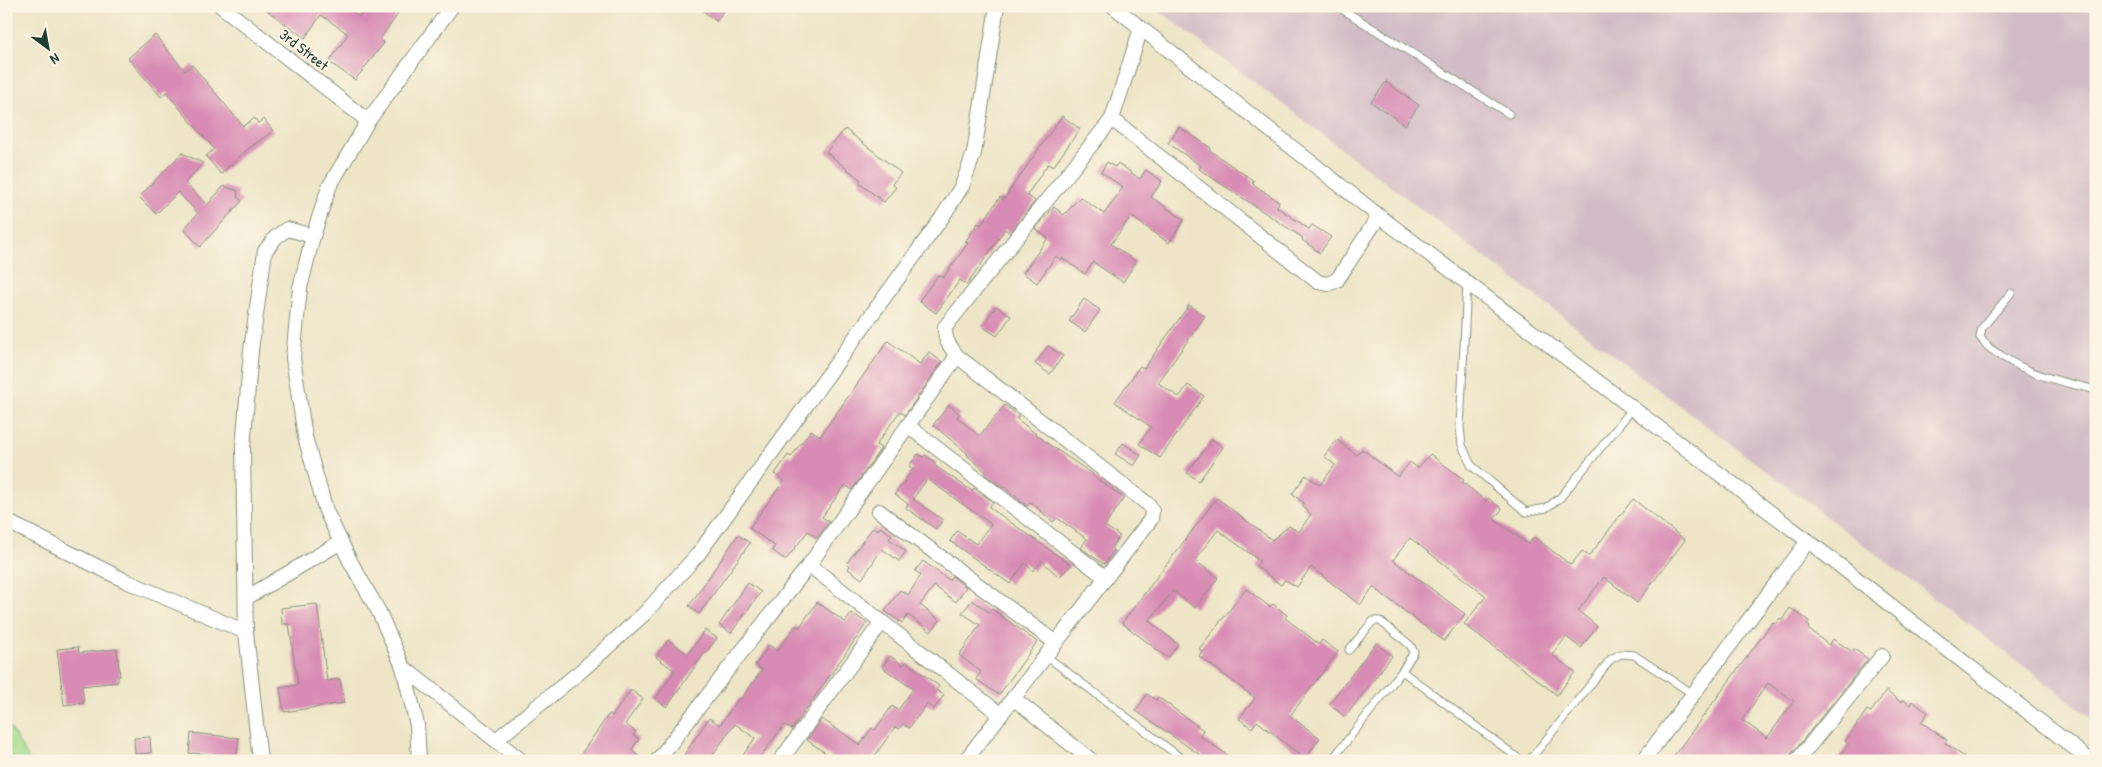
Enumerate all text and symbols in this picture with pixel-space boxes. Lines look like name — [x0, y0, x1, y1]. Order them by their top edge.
north arrow — [22, 22, 72, 72]
street label: 3rd Street — [275, 24, 334, 76]
text: N — [46, 49, 63, 70]

